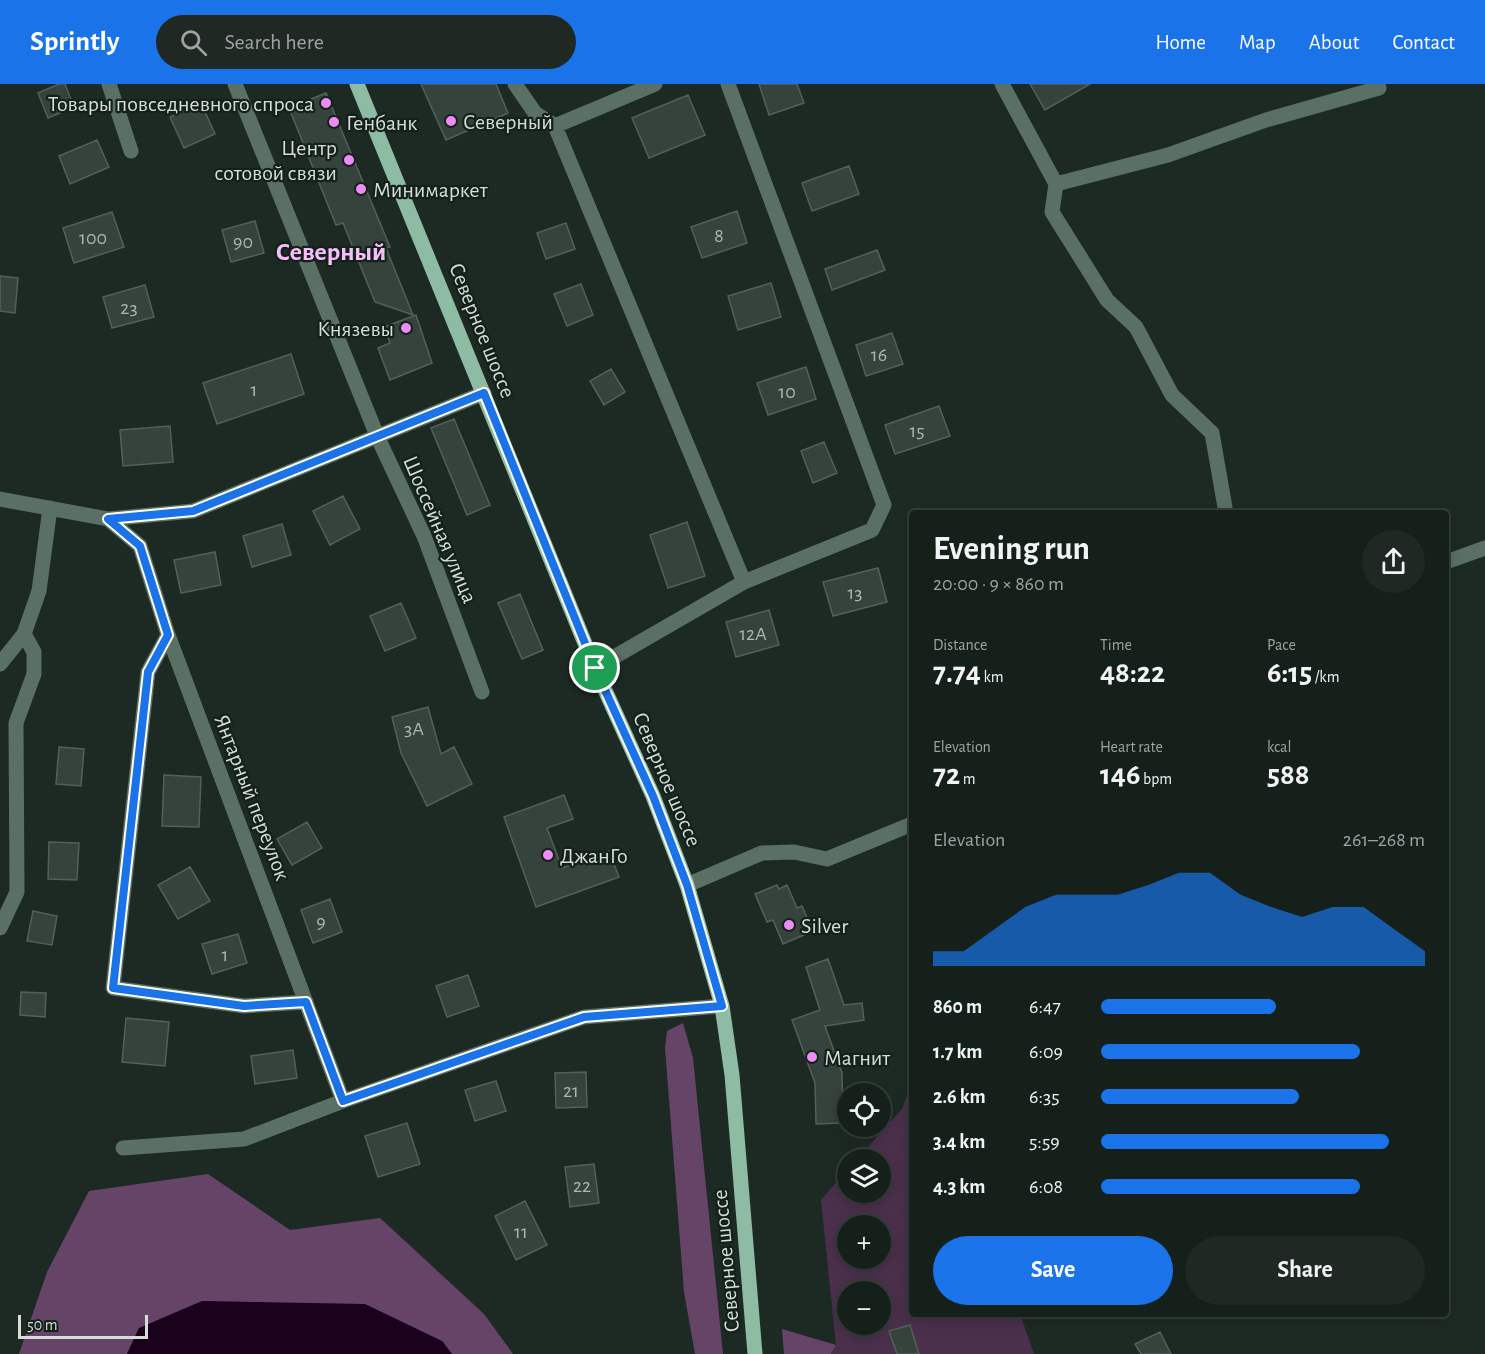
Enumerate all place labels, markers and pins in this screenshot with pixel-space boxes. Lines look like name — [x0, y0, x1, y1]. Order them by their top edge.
place label: Товары повседневного спроса — [48, 93, 314, 115]
marker: Товары повседневного спроса — [319, 96, 333, 110]
place label: Северный — [463, 111, 553, 133]
place label: Генбанк — [346, 112, 417, 134]
marker: Северный — [444, 114, 458, 128]
marker: Генбанк — [327, 115, 341, 129]
place label: Центр сотовой связи — [214, 137, 337, 184]
marker: Центр сотовой связи — [342, 153, 356, 167]
place label: Минимаркет — [373, 179, 489, 201]
marker: Минимаркет — [354, 182, 368, 196]
place label: Князевы — [317, 318, 394, 340]
marker: Князевы — [399, 321, 413, 335]
pin — [569, 642, 620, 693]
place label: ДжанГо — [560, 845, 628, 867]
marker: ДжанГо — [541, 848, 555, 862]
place label: Silver — [801, 915, 848, 937]
marker: Silver — [782, 918, 796, 932]
place label: Магнит — [824, 1047, 891, 1069]
marker: Магнит — [805, 1050, 819, 1064]

